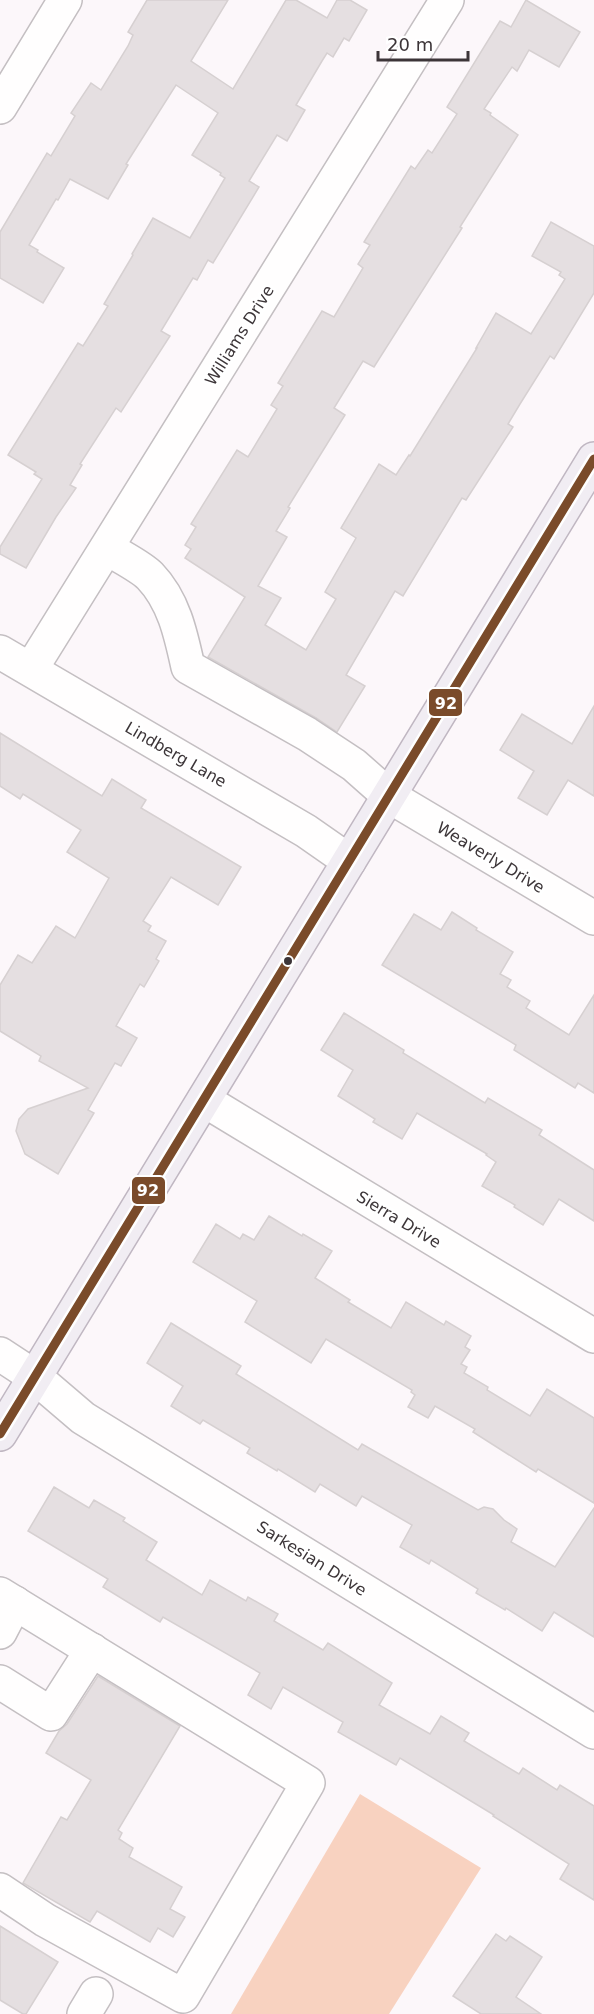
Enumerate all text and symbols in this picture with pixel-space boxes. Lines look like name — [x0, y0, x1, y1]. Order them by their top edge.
scale bar — [378, 24, 468, 62]
text: 20 m — [387, 34, 433, 55]
street label: Williams Drive — [201, 282, 278, 389]
line badge: 92 — [428, 688, 463, 717]
text: 92 — [435, 694, 457, 713]
street label: Lindberg Lane — [122, 718, 230, 791]
street label: Weaverly Drive — [434, 818, 548, 897]
unlabelled marker — [282, 955, 294, 967]
line badge: 92 — [131, 1176, 166, 1205]
text: 92 — [137, 1181, 159, 1200]
street label: Sierra Drive — [353, 1187, 444, 1252]
street label: Sarkesian Drive — [253, 1517, 370, 1600]

